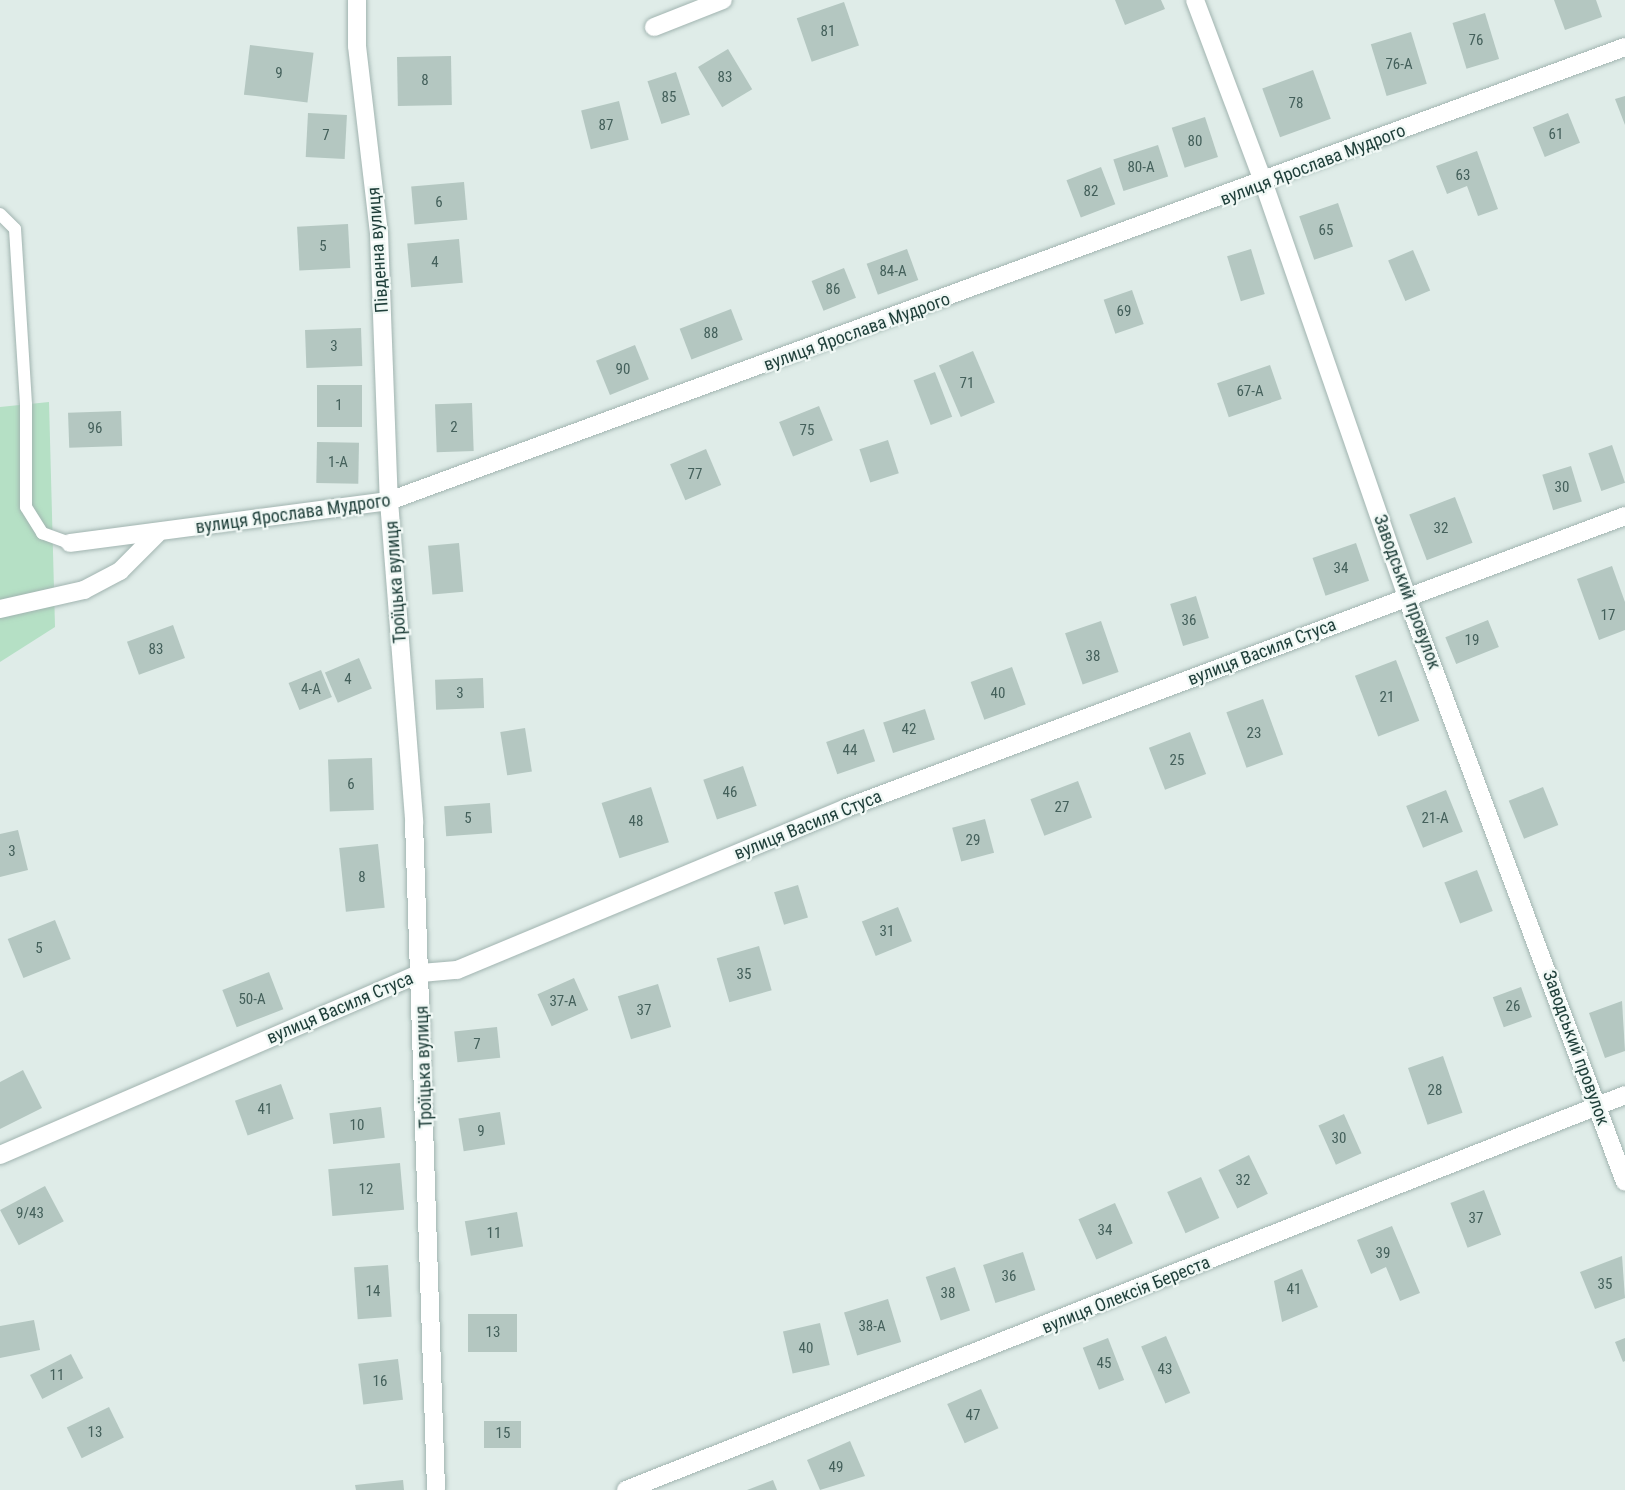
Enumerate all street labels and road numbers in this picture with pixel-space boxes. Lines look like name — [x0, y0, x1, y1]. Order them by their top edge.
street label: вулиця Ярослава Мудрого — [1217, 120, 1409, 210]
street label: Південна вулиця — [363, 186, 393, 314]
street label: вулиця Ярослава Мудрого — [761, 288, 953, 376]
street label: вулиця Ярослава Мудрого — [194, 490, 392, 538]
street label: Заводський провулок — [1369, 512, 1445, 672]
street label: Троїцька вулиця — [381, 520, 411, 644]
street label: вулиця Василя Стуса — [1185, 614, 1339, 690]
street label: вулиця Василя Стуса — [731, 786, 885, 864]
street label: вулиця Василя Стуса — [264, 967, 416, 1049]
street label: Заводський провулок — [1538, 968, 1614, 1128]
street label: Троїцька вулиця — [411, 1005, 437, 1129]
street label: вулиця Олексія Береста — [1039, 1251, 1213, 1339]

